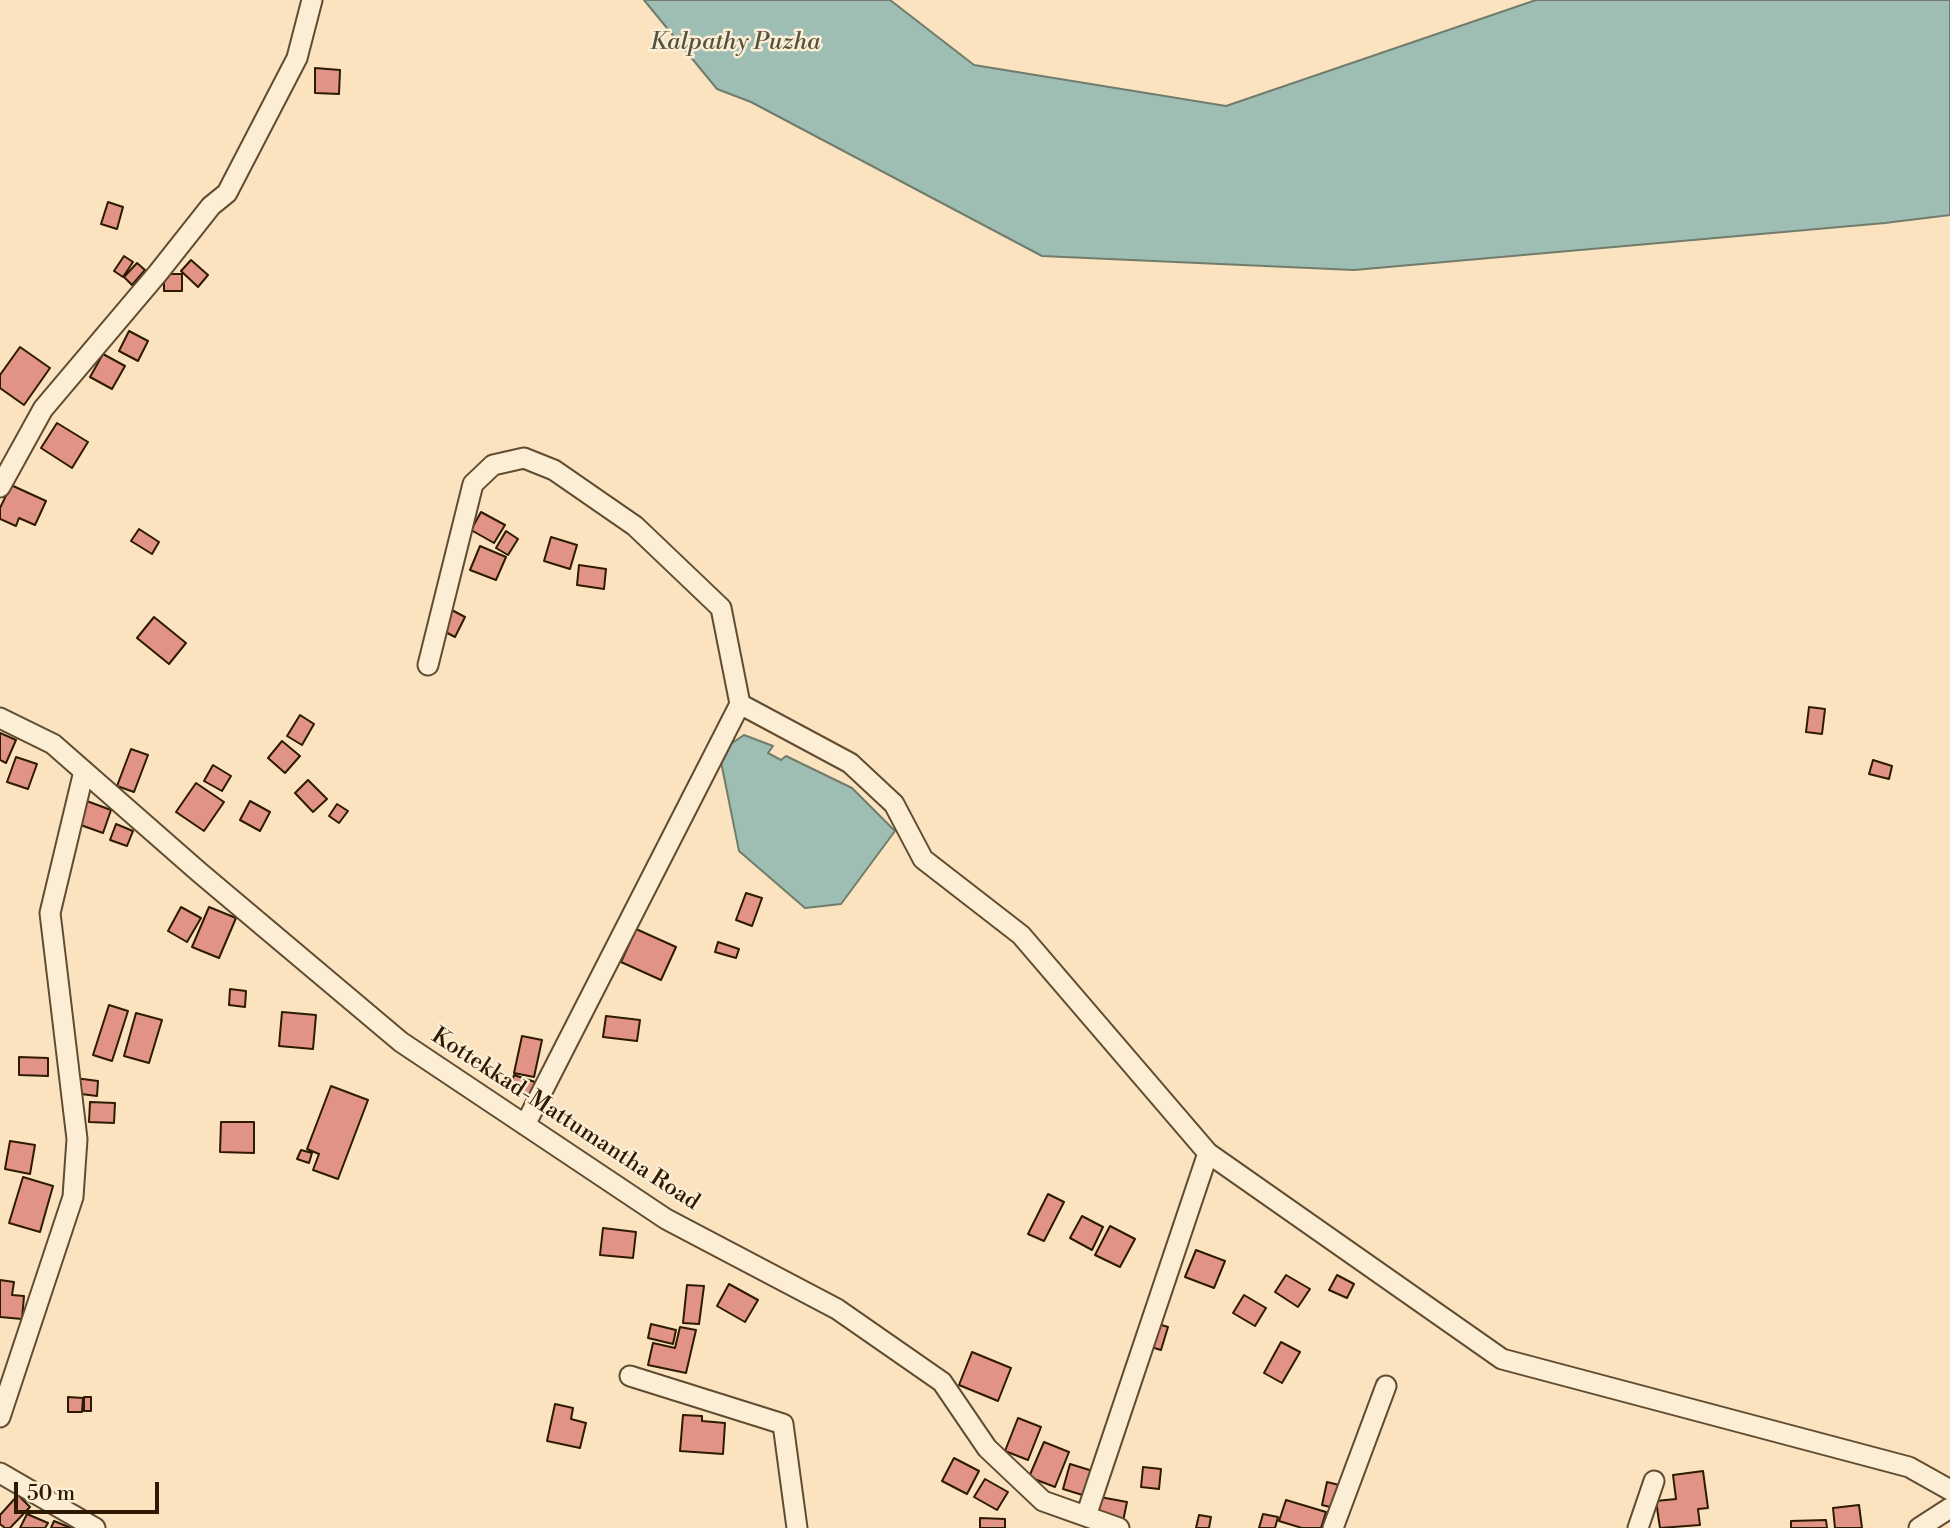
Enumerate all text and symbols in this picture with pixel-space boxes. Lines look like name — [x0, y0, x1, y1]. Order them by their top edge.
water label: Kalpathy Puzha — [650, 29, 820, 57]
street label: Kottekkad-Mattumantha Road — [426, 1023, 704, 1217]
scale bar — [18, 1468, 163, 1512]
text: 50 m — [27, 1481, 75, 1507]

